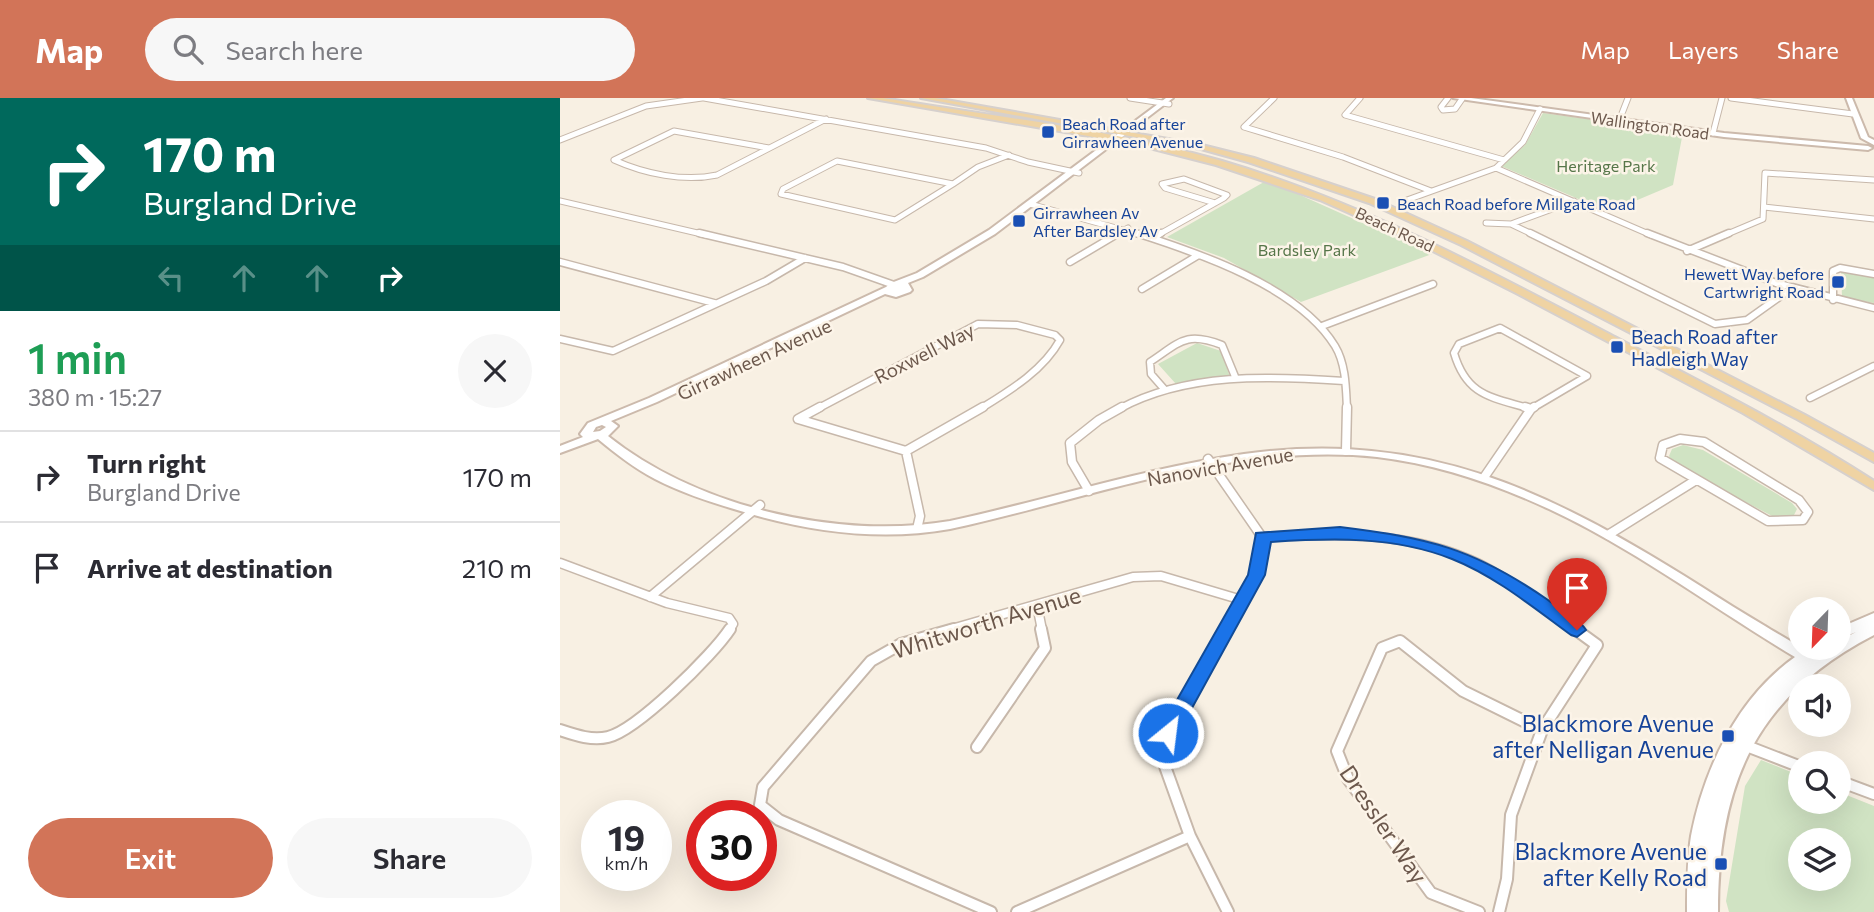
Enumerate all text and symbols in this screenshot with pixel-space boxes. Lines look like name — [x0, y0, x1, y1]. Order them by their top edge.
search box — [145, 18, 635, 81]
text: Map — [35, 29, 103, 70]
icon: search — [169, 30, 207, 68]
text: Search here — [225, 34, 363, 65]
text: Map — [1581, 35, 1630, 64]
text: Layers — [1668, 35, 1739, 64]
text: Share — [1777, 35, 1839, 64]
street label: Wallington Road — [1589, 107, 1711, 143]
place label: Beach Road after Girrawheen Avenue — [1062, 114, 1203, 151]
text: 170 m — [143, 122, 276, 182]
marker: Beach Road after Girrawheen Avenue — [1040, 124, 1056, 140]
icon: right — [28, 126, 119, 217]
park label: Heritage Park — [1556, 156, 1656, 175]
text: Burgland Drive — [143, 182, 357, 222]
place label: Beach Road before Millgate Road — [1397, 194, 1635, 213]
marker: Beach Road before Millgate Road — [1375, 195, 1391, 211]
place label: Girrawheen Av After Bardsley Av — [1033, 203, 1158, 240]
street label: Beach Road — [1353, 203, 1437, 255]
marker: Girrawheen Av After Bardsley Av — [1011, 213, 1027, 229]
park label: Bardsley Park — [1258, 240, 1357, 259]
icon: left — [152, 259, 190, 297]
icon: ahead — [225, 259, 263, 297]
icon: ahead — [298, 259, 336, 297]
icon: right — [371, 259, 409, 297]
place label: Hewett Way before Cartwright Road — [1684, 264, 1824, 301]
marker: Hewett Way before Cartwright Road — [1830, 274, 1846, 290]
street label: Girrawheen Avenue — [673, 313, 835, 405]
street label: Roxwell Way — [870, 318, 978, 388]
place label: Beach Road after Hadleigh Way — [1631, 325, 1778, 370]
text: 1 min — [28, 331, 127, 383]
button: close — [458, 334, 532, 408]
marker: Beach Road after Hadleigh Way — [1609, 339, 1625, 355]
text: 380 m · 15:27 — [28, 383, 162, 411]
street label: Nanovich Avenue — [1145, 442, 1295, 490]
text: Turn right — [87, 447, 206, 478]
icon: right — [28, 458, 66, 496]
text: 170 m — [463, 461, 532, 492]
text: Burgland Drive — [87, 478, 241, 506]
icon: arrive — [28, 549, 66, 587]
text: Arrive at destination — [87, 552, 333, 583]
text: 210 m — [462, 552, 532, 583]
pin — [1547, 558, 1607, 630]
icon: arrive — [1558, 569, 1596, 607]
street label: Whitworth Avenue — [888, 580, 1084, 664]
north arrow — [1788, 597, 1852, 660]
map controls — [1788, 597, 1851, 891]
button: sound — [1788, 674, 1851, 737]
position arrow — [1131, 696, 1205, 770]
place label: Blackmore Avenue after Nelligan Avenue — [1492, 709, 1714, 763]
marker: Blackmore Avenue after Nelligan Avenue — [1720, 728, 1736, 744]
button: search — [1788, 751, 1851, 814]
street label: Dressler Way — [1334, 760, 1434, 888]
speed limit sign: 30 — [686, 800, 777, 891]
text: 19 — [608, 815, 645, 858]
button: Exit — [28, 818, 273, 898]
button: Share — [287, 818, 532, 898]
button: layers — [1788, 828, 1851, 891]
place label: Blackmore Avenue after Kelly Road — [1515, 837, 1707, 891]
text: km/h — [605, 852, 648, 874]
marker: Blackmore Avenue after Kelly Road — [1713, 856, 1729, 872]

